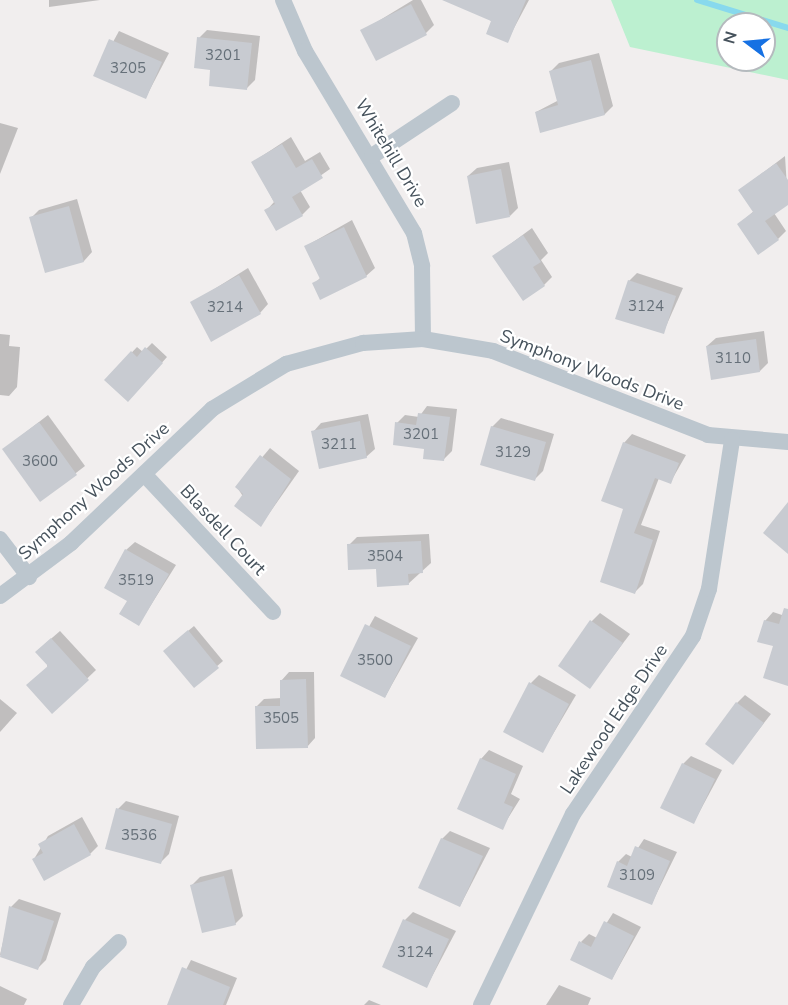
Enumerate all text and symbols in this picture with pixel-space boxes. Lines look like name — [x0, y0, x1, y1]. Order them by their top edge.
north arrow — [716, 12, 776, 72]
text: N — [718, 29, 743, 46]
house number: 3201 — [205, 47, 241, 65]
house number: 3205 — [110, 60, 146, 78]
street label: Whitehill Drive — [350, 95, 432, 211]
house number: 3124 — [628, 298, 664, 316]
house number: 3214 — [207, 299, 243, 317]
street label: Symphony Woods Drive — [497, 325, 687, 415]
house number: 3110 — [715, 350, 751, 368]
street label: Symphony Woods Drive — [14, 418, 174, 564]
house number: 3201 — [403, 426, 439, 444]
house number: 3211 — [321, 436, 357, 454]
house number: 3129 — [495, 444, 531, 462]
house number: 3600 — [22, 453, 58, 471]
street label: Blasdell Court — [176, 480, 270, 580]
house number: 3504 — [367, 548, 403, 566]
house number: 3519 — [118, 572, 154, 590]
street label: Lakewood Edge Drive — [556, 640, 672, 798]
house number: 3500 — [357, 652, 393, 670]
house number: 3505 — [263, 710, 299, 728]
house number: 3536 — [121, 827, 157, 845]
house number: 3109 — [619, 867, 655, 885]
house number: 3124 — [397, 944, 433, 962]

